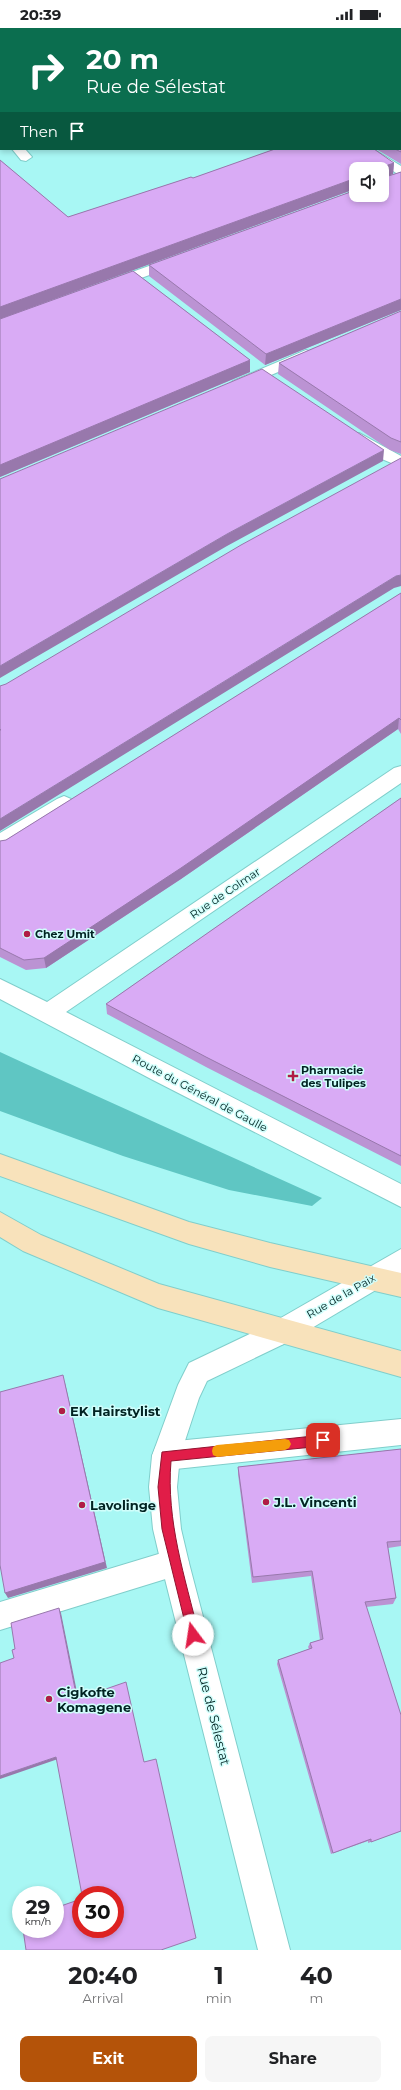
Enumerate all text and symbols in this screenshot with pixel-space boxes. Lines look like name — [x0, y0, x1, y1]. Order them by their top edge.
text: 20:39 — [20, 5, 61, 24]
text: 20 m — [86, 42, 159, 76]
icon: right — [20, 44, 72, 96]
text: Rue de Sélestat — [86, 76, 226, 98]
icon: arrive — [66, 120, 88, 142]
text: Then — [20, 122, 58, 141]
map controls — [349, 162, 389, 202]
button: sound — [349, 162, 389, 202]
street label: Rue de Colmar — [187, 864, 263, 922]
place label: Chez Umit — [35, 927, 95, 941]
marker: Chez Umit — [22, 929, 32, 939]
street label: Route du Général de Gaulle — [130, 1051, 270, 1135]
place label: Pharmacie des Tulipes — [301, 1063, 366, 1090]
marker: Pharmacie des Tulipes — [288, 1071, 298, 1081]
street label: Rue de la Paix — [304, 1271, 378, 1321]
place label: EK Hairstylist — [70, 1403, 161, 1419]
marker: EK Hairstylist — [57, 1406, 67, 1416]
pin — [306, 1423, 340, 1457]
icon: arrive — [312, 1429, 334, 1451]
place label: J.L. Vincenti — [273, 1494, 357, 1510]
place label: Lavolinge — [90, 1497, 156, 1513]
marker: J.L. Vincenti — [261, 1497, 271, 1507]
marker: Lavolinge — [77, 1500, 87, 1510]
position arrow — [172, 1614, 214, 1656]
street label: Rue de Sélestat — [194, 1665, 234, 1767]
place label: Cigkofte Komagene — [57, 1684, 131, 1715]
marker: Cigkofte Komagene — [44, 1694, 54, 1704]
speed limit sign: 30 — [72, 1886, 124, 1938]
text: 29 — [26, 1895, 50, 1919]
text: km/h — [25, 1915, 51, 1928]
text: 20:40 — [68, 1961, 138, 1990]
text: 1 — [214, 1961, 224, 1990]
text: 40 — [300, 1961, 333, 1990]
text: Arrival — [82, 1990, 123, 2006]
text: min — [206, 1990, 232, 2006]
text: m — [310, 1990, 323, 2006]
button: Exit — [20, 2036, 197, 2082]
button: Share — [205, 2036, 381, 2082]

